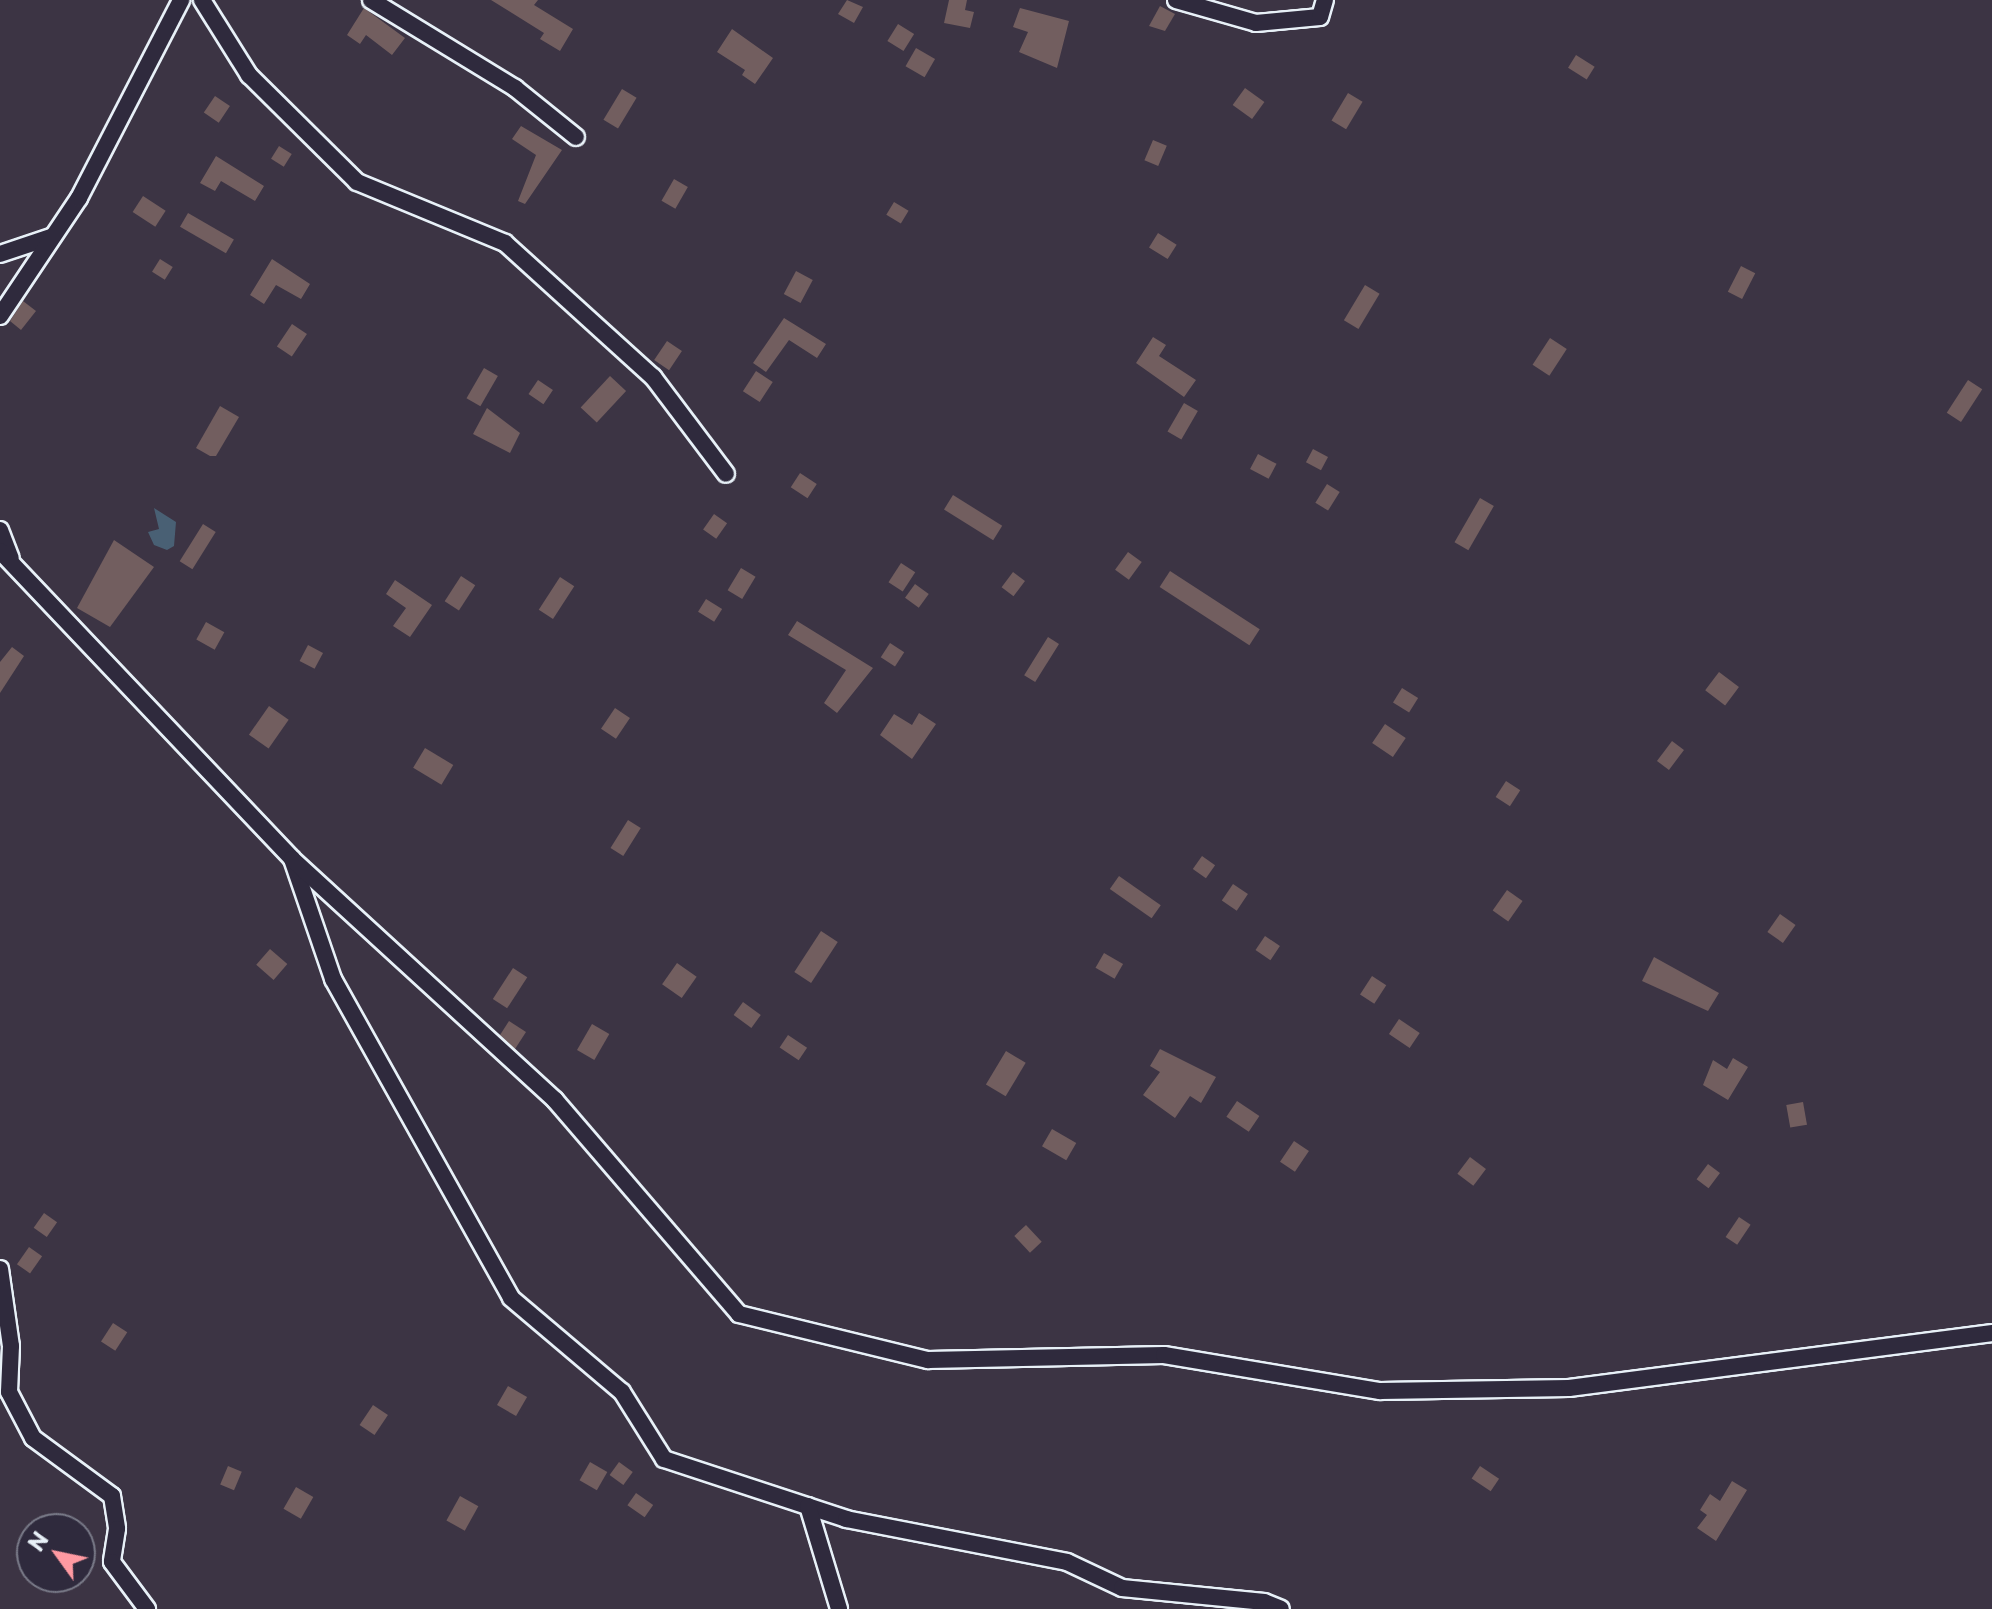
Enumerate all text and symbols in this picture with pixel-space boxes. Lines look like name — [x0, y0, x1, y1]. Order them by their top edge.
north arrow — [16, 1513, 96, 1593]
text: N — [19, 1524, 56, 1557]

